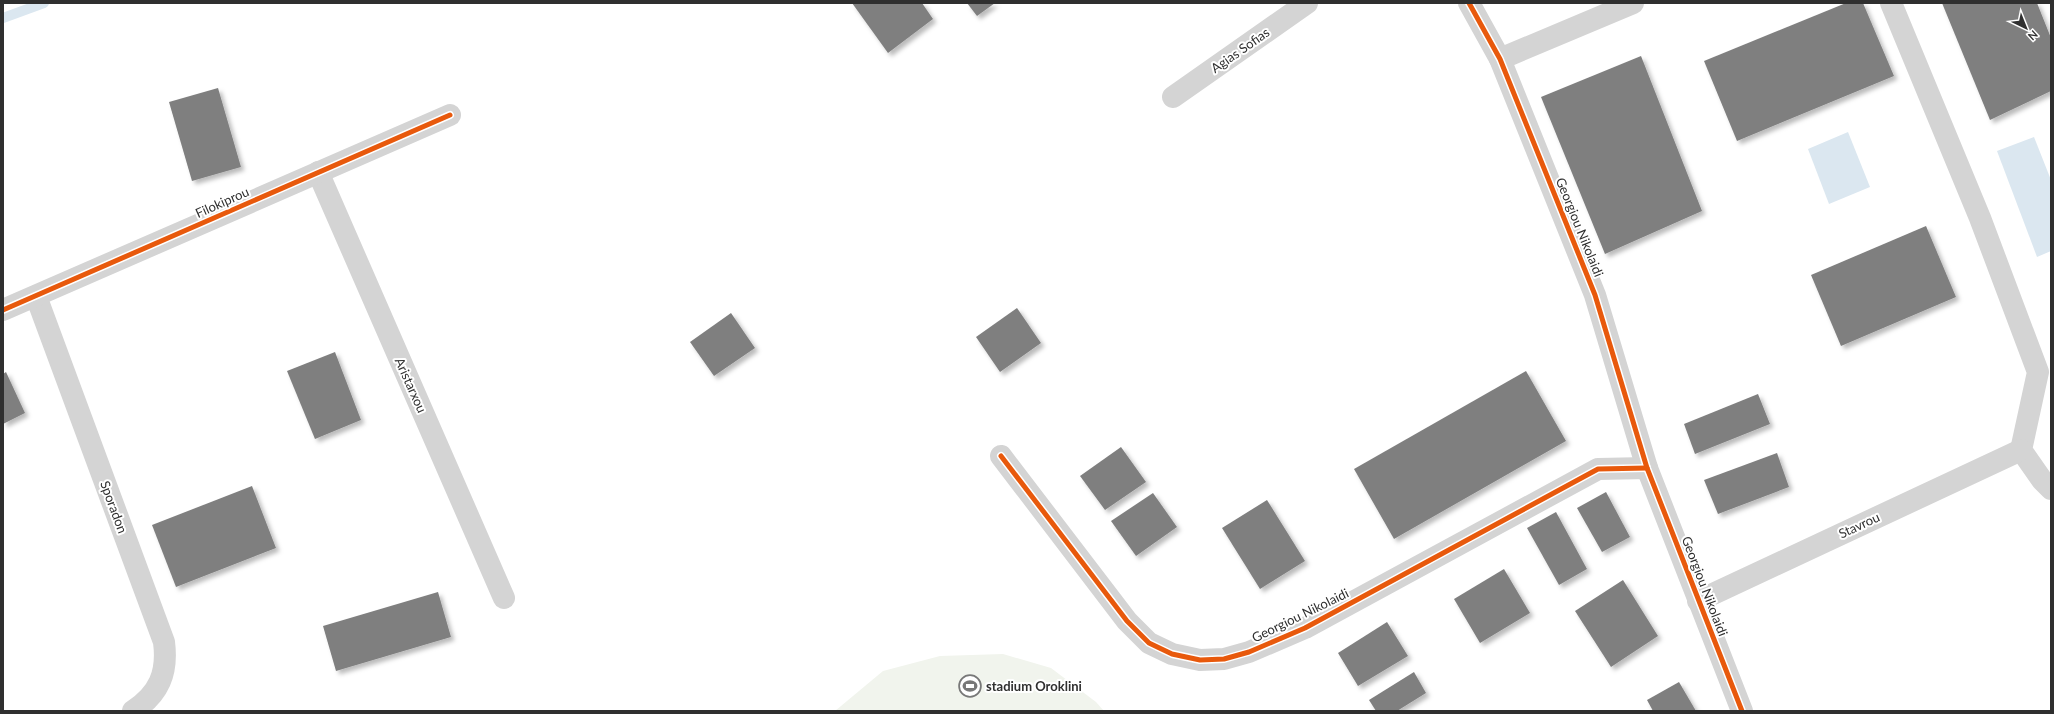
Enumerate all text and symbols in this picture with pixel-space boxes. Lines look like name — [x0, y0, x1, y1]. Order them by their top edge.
north arrow — [2006, 8, 2046, 48]
street label: Agias Sofias — [1208, 24, 1273, 76]
text: N — [2026, 28, 2041, 43]
street label: Georgiou Nikolaidi — [1553, 175, 1607, 279]
street label: Filokiprou — [193, 183, 251, 221]
street label: Aristarxou — [392, 355, 430, 415]
street label: Sporadon — [97, 479, 131, 535]
street label: Stavrou — [1836, 509, 1882, 541]
street label: Georgiou Nikolaidi — [1679, 534, 1731, 638]
street label: Georgiou Nikolaidi — [1249, 585, 1351, 645]
sports icon: stadium Oroklini — [957, 673, 983, 699]
place label: stadium Oroklini — [986, 678, 1082, 694]

